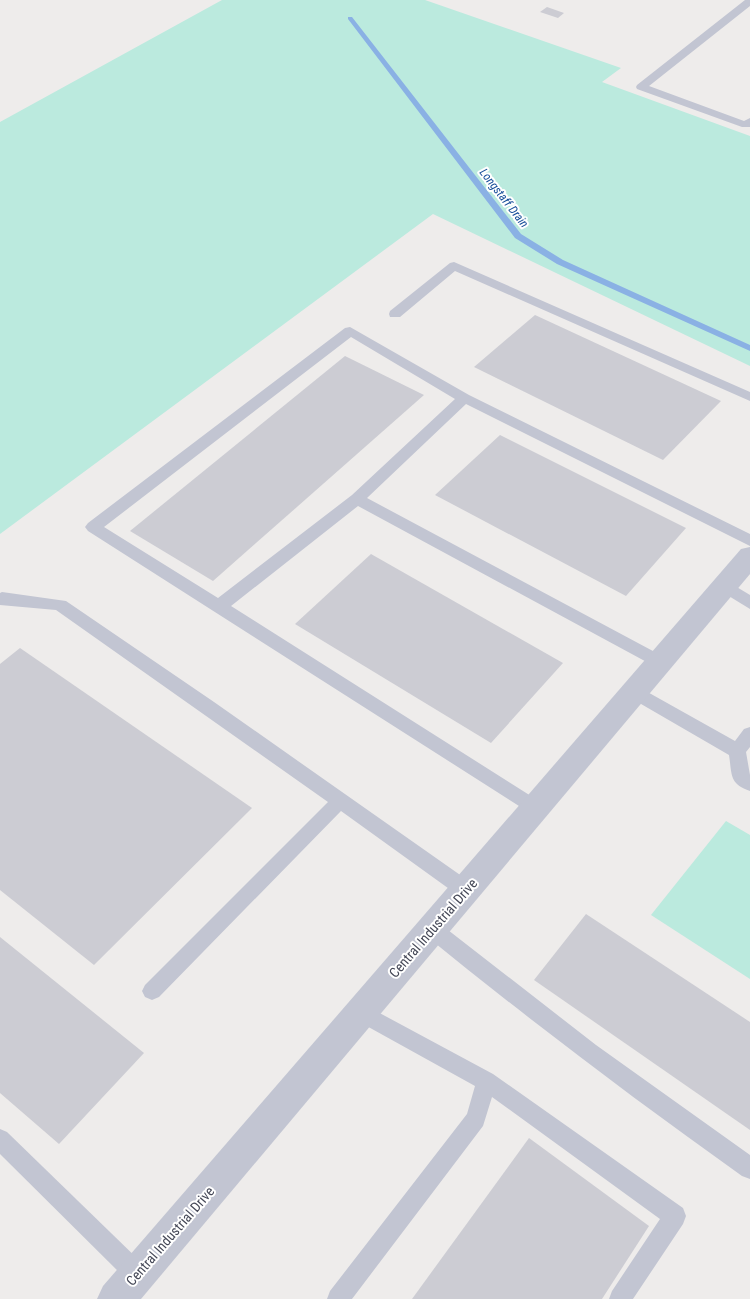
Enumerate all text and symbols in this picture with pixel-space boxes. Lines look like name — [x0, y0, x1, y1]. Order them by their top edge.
water label: Longstaff Drain — [477, 166, 532, 231]
street label: Central Industrial Drive — [386, 875, 481, 981]
street label: Central Industrial Drive — [123, 1183, 218, 1289]

